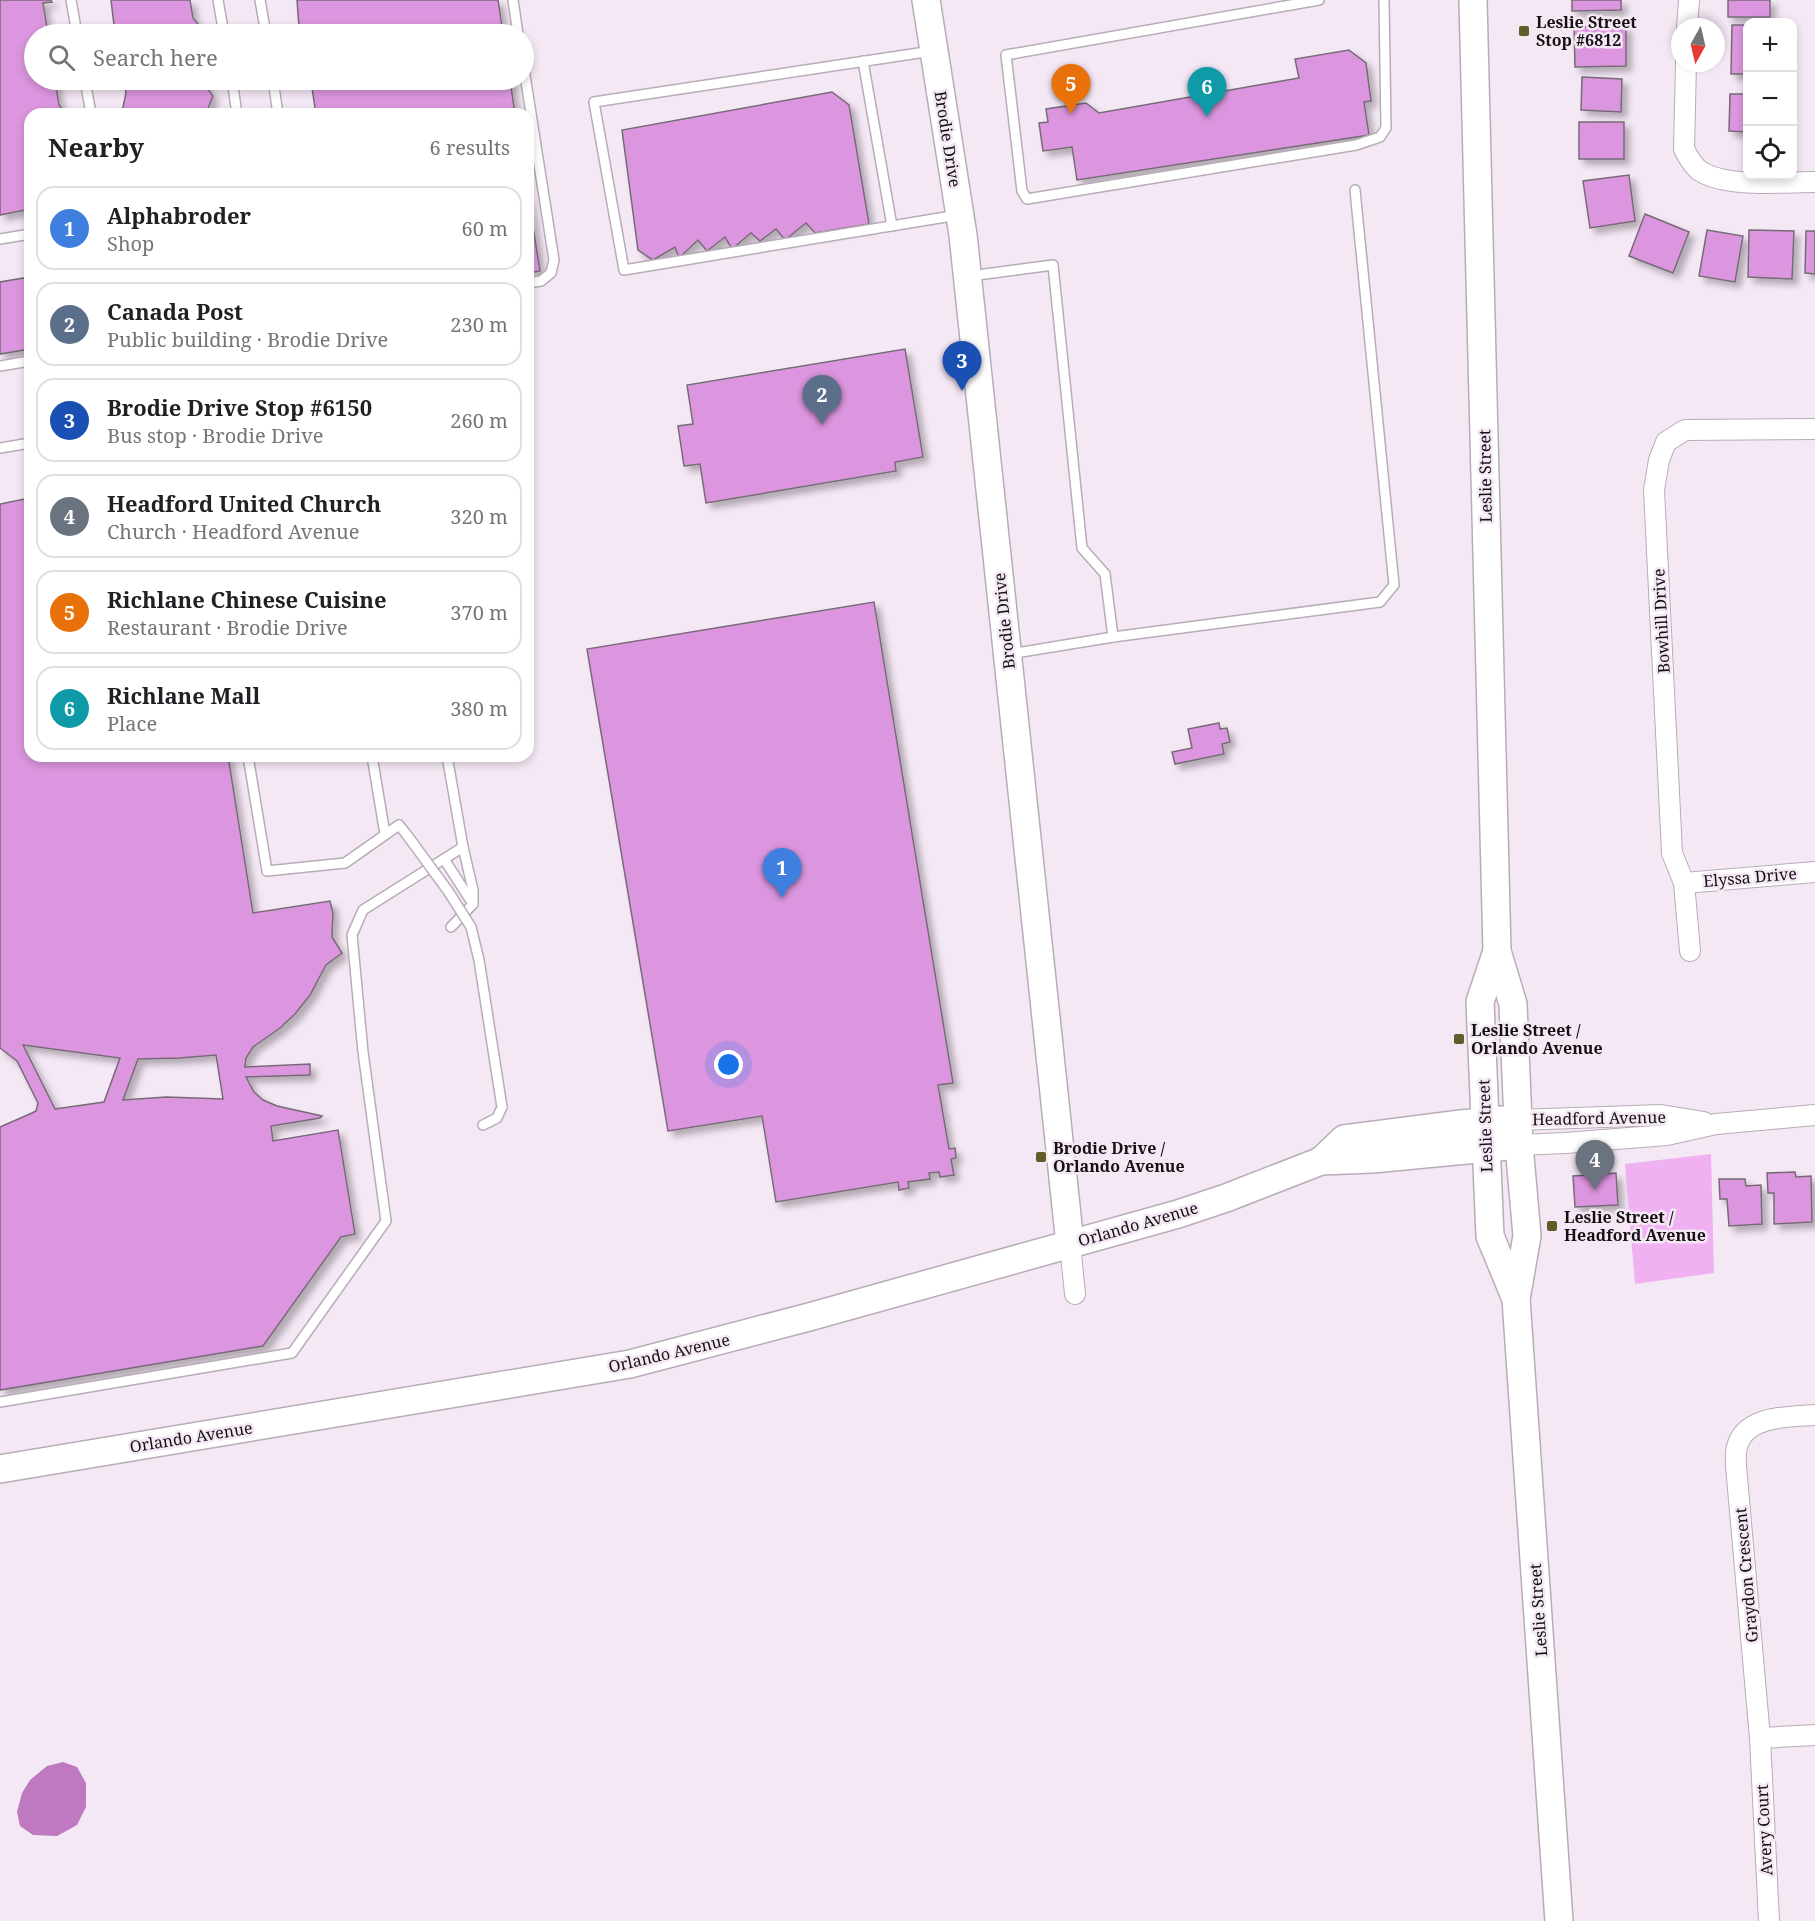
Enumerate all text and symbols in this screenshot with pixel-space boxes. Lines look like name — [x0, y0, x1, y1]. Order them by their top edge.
place label: Leslie Street Stop #6812 — [1536, 11, 1637, 51]
north arrow — [1671, 18, 1725, 72]
map controls — [1743, 18, 1797, 180]
button: + — [1743, 18, 1797, 72]
search box — [24, 24, 534, 90]
marker: Leslie Street Stop #6812 — [1517, 24, 1531, 38]
icon: search — [45, 41, 78, 74]
text: Search here — [93, 42, 218, 72]
pin: 5 — [1052, 64, 1090, 114]
pin: 6 — [1188, 68, 1226, 117]
button: − — [1743, 72, 1797, 126]
street label: Brodie Drive — [930, 89, 966, 189]
button: locate — [1743, 126, 1797, 180]
text: Nearby — [48, 129, 144, 165]
text: 6 results — [430, 134, 510, 161]
text: Alphabroder — [107, 200, 251, 230]
text: 1 — [64, 215, 75, 242]
text: 60 m — [462, 215, 508, 242]
text: Shop — [107, 230, 154, 257]
text: Canada Post — [107, 296, 243, 326]
text: 2 — [64, 311, 75, 338]
text: 230 m — [450, 311, 508, 338]
text: Public building · Brodie Drive — [107, 326, 388, 353]
pin: 3 — [942, 342, 982, 391]
pin: 2 — [802, 376, 842, 425]
text: Brodie Drive Stop #6150 — [107, 392, 372, 422]
text: 3 — [64, 407, 75, 434]
text: 260 m — [450, 407, 508, 434]
text: Bus stop · Brodie Drive — [107, 422, 324, 449]
street label: Leslie Street — [1473, 429, 1497, 523]
text: Headford United Church — [107, 488, 381, 518]
text: 4 — [64, 503, 75, 530]
text: 320 m — [450, 503, 508, 530]
text: Church · Headford Avenue — [107, 518, 359, 545]
street label: Bowhill Drive — [1647, 568, 1675, 674]
street label: Brodie Drive — [988, 572, 1020, 670]
text: Richlane Chinese Cuisine — [107, 584, 387, 614]
text: 5 — [64, 599, 75, 626]
text: 370 m — [450, 599, 508, 626]
text: Restaurant · Brodie Drive — [107, 614, 348, 641]
text: Richlane Mall — [107, 680, 260, 710]
text: 6 — [64, 695, 75, 722]
text: 380 m — [450, 695, 508, 722]
text: Place — [107, 710, 157, 737]
pin: 1 — [762, 848, 802, 898]
street label: Elyssa Drive — [1702, 862, 1798, 892]
place label: Leslie Street / Orlando Avenue — [1471, 1019, 1603, 1059]
marker: Leslie Street / Orlando Avenue — [1452, 1032, 1466, 1046]
your location — [714, 1050, 743, 1079]
street label: Leslie Street — [1472, 1079, 1498, 1173]
street label: Headford Avenue — [1532, 1106, 1666, 1130]
place label: Brodie Drive / Orlando Avenue — [1053, 1137, 1185, 1177]
pin: 4 — [1576, 1140, 1614, 1190]
marker: Brodie Drive / Orlando Avenue — [1034, 1150, 1048, 1164]
street label: Orlando Avenue — [1075, 1196, 1201, 1252]
place label: Leslie Street / Headford Avenue — [1564, 1206, 1706, 1246]
marker: Leslie Street / Headford Avenue — [1545, 1219, 1559, 1233]
street label: Orlando Avenue — [606, 1328, 732, 1378]
street label: Orlando Avenue — [128, 1416, 254, 1458]
street label: Graydon Crescent — [1729, 1506, 1763, 1643]
street label: Leslie Street — [1524, 1562, 1552, 1657]
street label: Avery Court — [1751, 1783, 1777, 1876]

